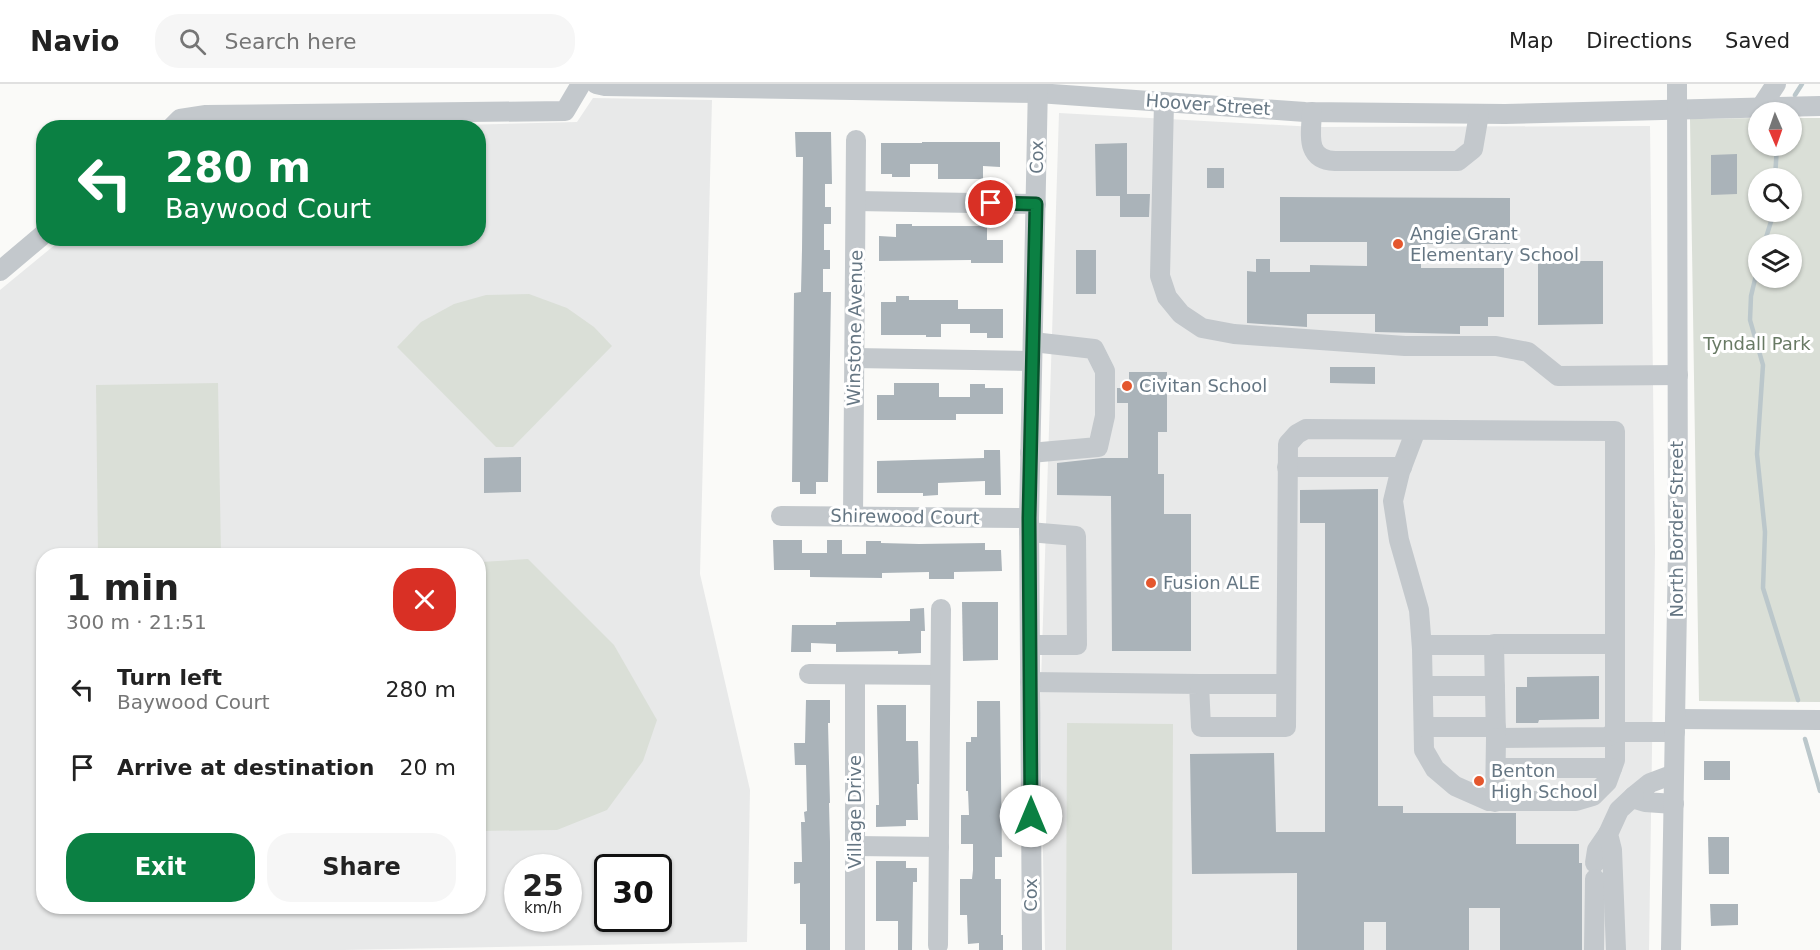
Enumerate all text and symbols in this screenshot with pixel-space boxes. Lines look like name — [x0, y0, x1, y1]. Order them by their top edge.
search box — [155, 14, 575, 68]
text: Navio — [30, 25, 119, 58]
icon: search — [176, 25, 209, 58]
text: Search here — [224, 29, 357, 54]
text: Map — [1509, 29, 1553, 53]
text: Directions — [1586, 29, 1692, 53]
text: Saved — [1725, 29, 1790, 53]
street label: Hoover Street — [1145, 90, 1271, 119]
north arrow — [1748, 102, 1802, 156]
map controls — [1748, 102, 1802, 288]
street label: Cox — [1026, 140, 1047, 174]
text: 280 m — [165, 143, 311, 192]
icon: left — [66, 144, 144, 222]
button: search — [1748, 168, 1802, 222]
pin — [965, 177, 1016, 228]
icon: arrive — [974, 186, 1007, 219]
text: Baywood Court — [165, 193, 371, 224]
place label: Angie Grant Elementary School — [1410, 223, 1579, 265]
button: layers — [1748, 234, 1802, 288]
marker: Angie Grant Elementary School — [1391, 237, 1405, 251]
street label: Winstone Avenue — [843, 250, 866, 406]
park label: Tyndall Park — [1702, 333, 1811, 354]
place label: Civitan School — [1139, 375, 1267, 396]
marker: Civitan School — [1120, 379, 1134, 393]
street label: North Border Street — [1666, 441, 1687, 617]
street label: Shirewood Court — [830, 505, 980, 528]
text: 1 min — [66, 567, 179, 608]
button: close — [393, 568, 456, 631]
place label: Fusion ALE — [1163, 572, 1260, 593]
marker: Fusion ALE — [1144, 576, 1158, 590]
text: 300 m · 21:51 — [66, 610, 207, 634]
text: Turn left — [117, 665, 222, 690]
icon: left — [66, 673, 99, 706]
text: 280 m — [386, 677, 456, 702]
text: Baywood Court — [117, 690, 270, 714]
icon: arrive — [66, 751, 99, 784]
text: Arrive at destination — [117, 755, 374, 780]
text: 20 m — [400, 755, 456, 780]
street label: Village Drive — [844, 755, 865, 869]
place label: Benton High School — [1491, 760, 1598, 802]
marker: Benton High School — [1472, 774, 1486, 788]
position arrow — [999, 784, 1063, 848]
button: Exit — [66, 833, 255, 902]
button: Share — [267, 833, 456, 902]
speed limit sign: 30 — [594, 854, 672, 932]
text: 25 — [522, 868, 564, 903]
street label: Cox — [1020, 878, 1041, 912]
text: km/h — [524, 899, 562, 917]

